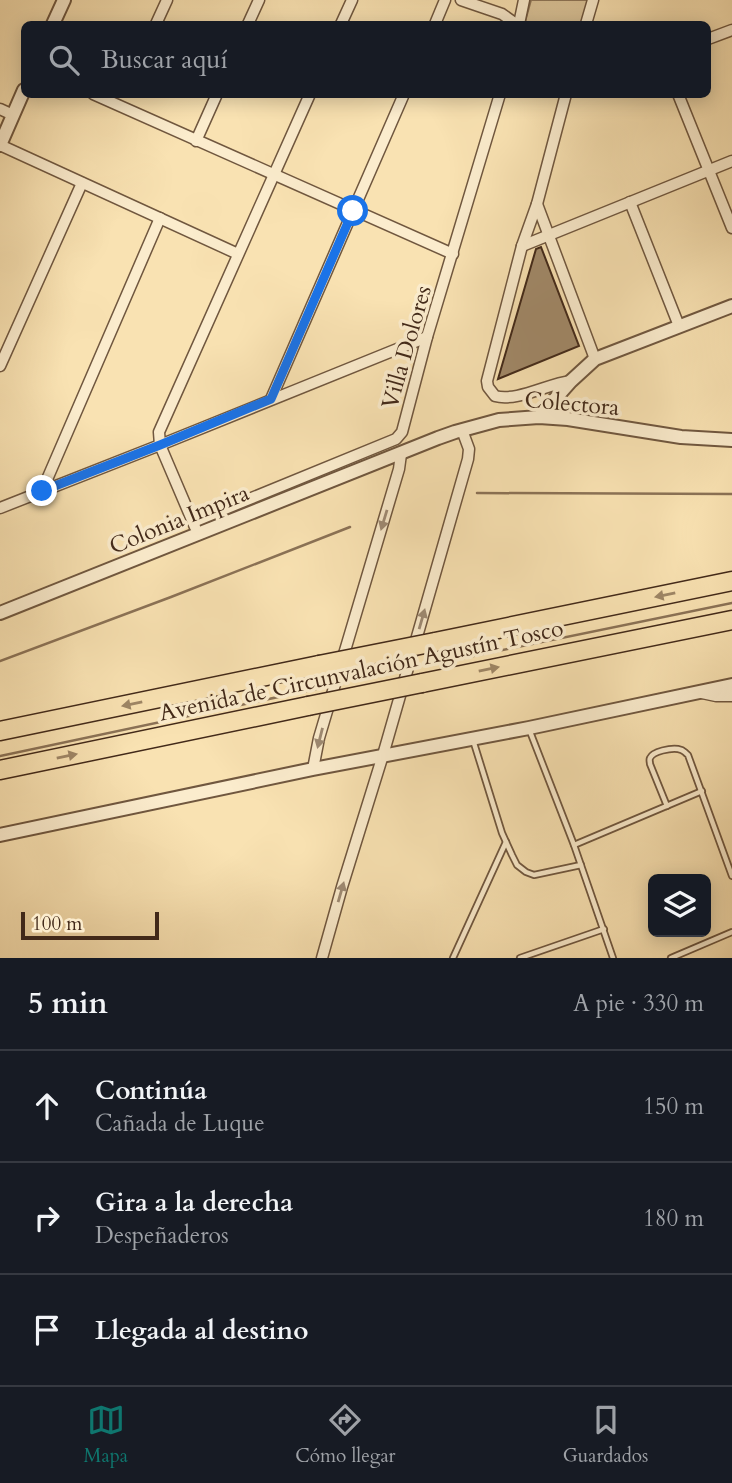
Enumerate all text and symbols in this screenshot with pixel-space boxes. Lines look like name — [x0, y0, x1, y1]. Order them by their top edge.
search box — [21, 21, 711, 98]
icon: search — [45, 41, 83, 79]
text: Buscar aquí — [101, 42, 228, 77]
route start — [337, 195, 368, 226]
street label: Villa Dolores — [374, 282, 439, 413]
street label: Colectora — [523, 384, 621, 423]
route end — [26, 475, 57, 506]
street label: Colonia Impira — [105, 477, 254, 562]
one-way arrow — [379, 509, 389, 530]
one-way arrow — [654, 590, 676, 601]
one-way arrow — [418, 608, 428, 629]
street label: Avenida de Circunvalación Agustín Tosco — [156, 612, 566, 729]
one-way arrow — [478, 664, 500, 675]
one-way arrow — [121, 698, 143, 709]
one-way arrow — [314, 727, 325, 749]
one-way arrow — [56, 751, 78, 762]
map controls — [648, 874, 711, 937]
button: layers — [648, 874, 711, 937]
one-way arrow — [336, 882, 346, 903]
scale bar — [21, 909, 159, 941]
text: 100 m — [32, 911, 82, 937]
text: 5 min — [28, 983, 108, 1024]
text: A pie · 330 m — [573, 988, 704, 1019]
text: Continúa — [95, 1073, 207, 1108]
icon: ahead — [28, 1087, 66, 1125]
text: 150 m — [643, 1091, 704, 1122]
text: Cañada de Luque — [95, 1108, 265, 1139]
text: Gira a la derecha — [95, 1185, 293, 1220]
icon: right — [28, 1199, 66, 1237]
text: 180 m — [643, 1203, 704, 1234]
text: Despeñaderos — [95, 1220, 229, 1251]
icon: arrive — [28, 1311, 66, 1349]
text: Llegada al destino — [95, 1313, 309, 1348]
tab: Mapa — [84, 1401, 128, 1469]
tab: Cómo llegar — [295, 1401, 396, 1469]
tab: Guardados — [563, 1401, 648, 1469]

